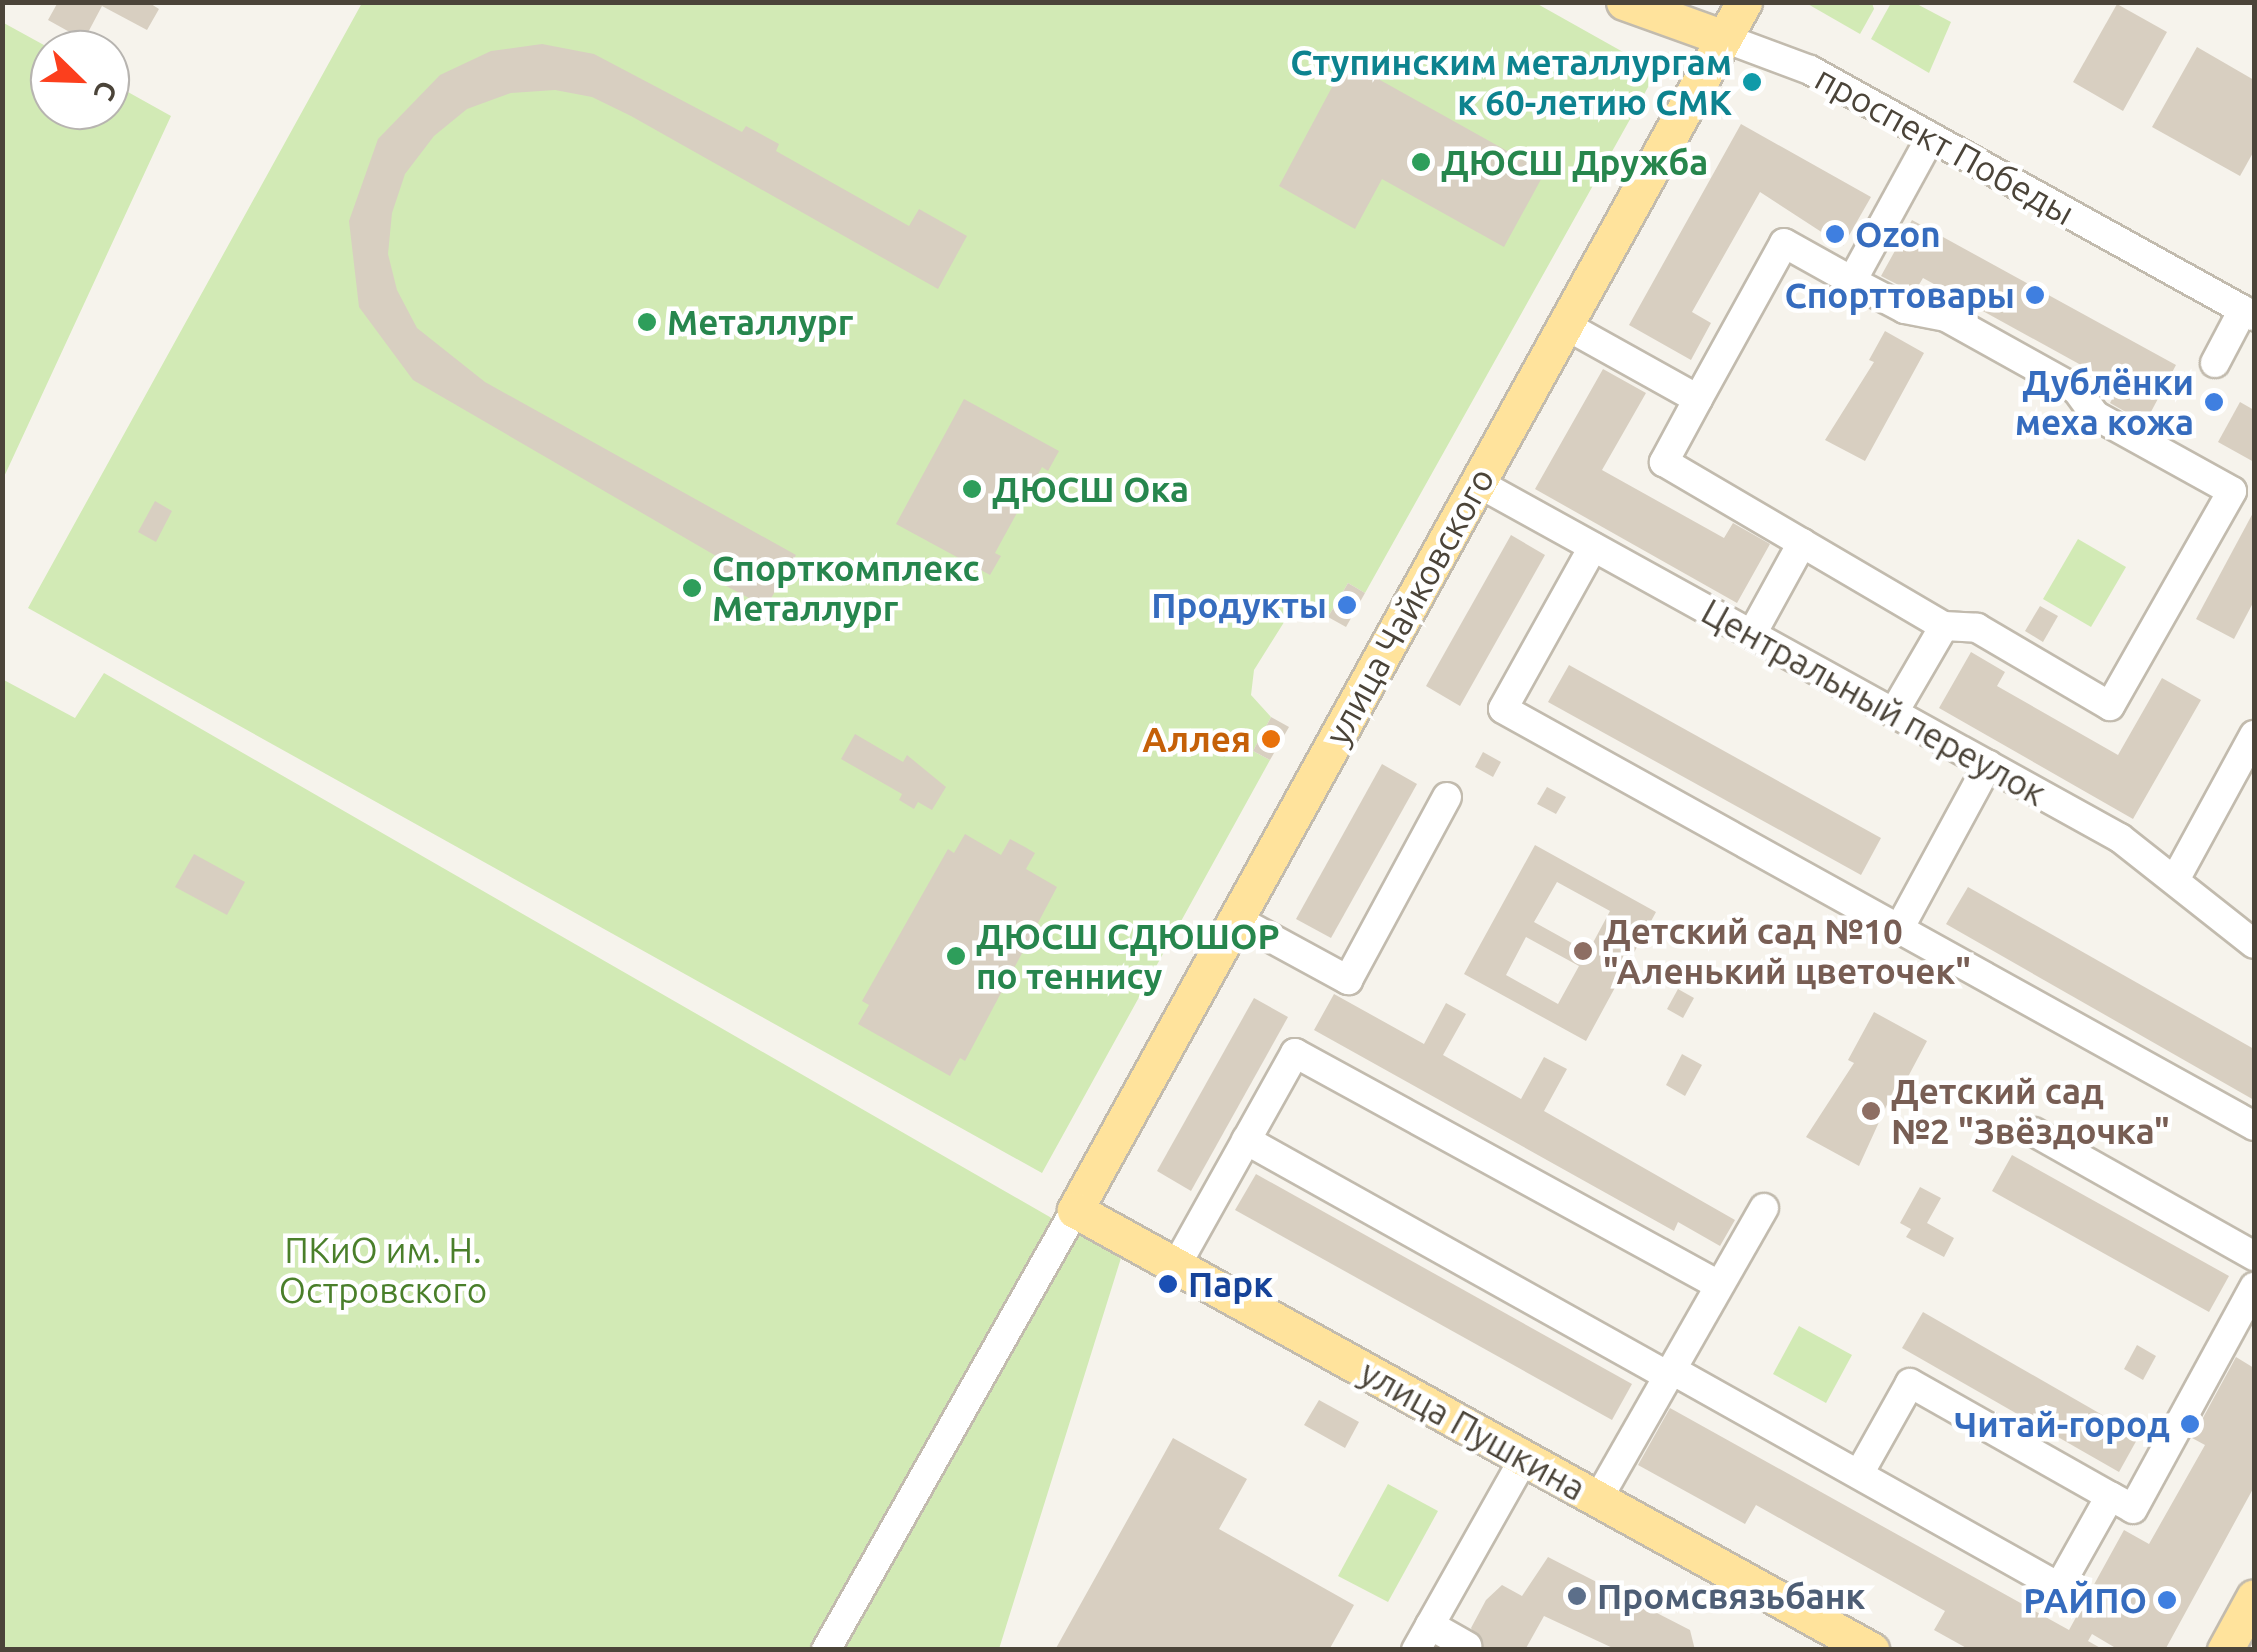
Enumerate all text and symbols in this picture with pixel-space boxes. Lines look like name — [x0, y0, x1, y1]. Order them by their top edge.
north arrow — [30, 30, 130, 130]
place label: Ступинским металлургам к 60-летию СМК — [1290, 41, 1732, 123]
street label: проспект Победы — [1808, 56, 2082, 234]
marker: Ступинским металлургам к 60-летию СМК — [1741, 71, 1763, 93]
text: С — [88, 77, 124, 105]
place label: ДЮСШ Дружба — [1441, 141, 1708, 183]
marker: ДЮСШ Дружба — [1410, 151, 1432, 173]
place label: Ozon — [1855, 213, 1941, 255]
marker: Ozon — [1824, 223, 1846, 245]
place label: Спорттовары — [1784, 274, 2015, 316]
marker: Спорттовары — [2024, 284, 2046, 306]
place label: Металлург — [667, 301, 853, 343]
marker: Металлург — [636, 311, 658, 333]
place label: Дублёнки меха кожа — [2015, 361, 2194, 443]
marker: Дублёнки меха кожа — [2203, 391, 2225, 413]
street label: улица Чайковского — [1316, 460, 1502, 752]
place label: ДЮСШ Ока — [992, 468, 1189, 510]
marker: ДЮСШ Ока — [961, 478, 983, 500]
place label: Спорткомплекс Металлург — [712, 547, 980, 629]
marker: Спорткомплекс Металлург — [681, 577, 703, 599]
place label: Продукты — [1151, 584, 1327, 626]
street label: Центральный переулок — [1695, 590, 2053, 814]
marker: Продукты — [1336, 594, 1358, 616]
place label: Аллея — [1142, 718, 1251, 760]
marker: Аллея — [1260, 728, 1282, 750]
place label: Детский сад №10 "Аленький цветочек" — [1603, 910, 1971, 992]
place label: ДЮСШ СДЮШОР по теннису — [976, 915, 1280, 997]
marker: Детский сад №10 "Аленький цветочек" — [1572, 940, 1594, 962]
marker: ДЮСШ СДЮШОР по теннису — [945, 945, 967, 967]
place label: Детский сад №2 "Звёздочка" — [1891, 1070, 2170, 1152]
marker: Детский сад №2 "Звёздочка" — [1860, 1100, 1882, 1122]
park label: ПКиО им. Н. Островского — [279, 1229, 487, 1311]
place label: Парк — [1188, 1263, 1273, 1305]
marker: Парк — [1157, 1273, 1179, 1295]
street label: улица Пушкина — [1353, 1351, 1593, 1509]
place label: Читай-город — [1954, 1403, 2170, 1445]
marker: Читай-город — [2179, 1413, 2201, 1435]
place label: Промсвязьбанк — [1597, 1575, 1865, 1617]
place label: РАЙПО — [2023, 1579, 2147, 1621]
marker: Промсвязьбанк — [1566, 1585, 1588, 1607]
marker: РАЙПО — [2156, 1589, 2178, 1611]

